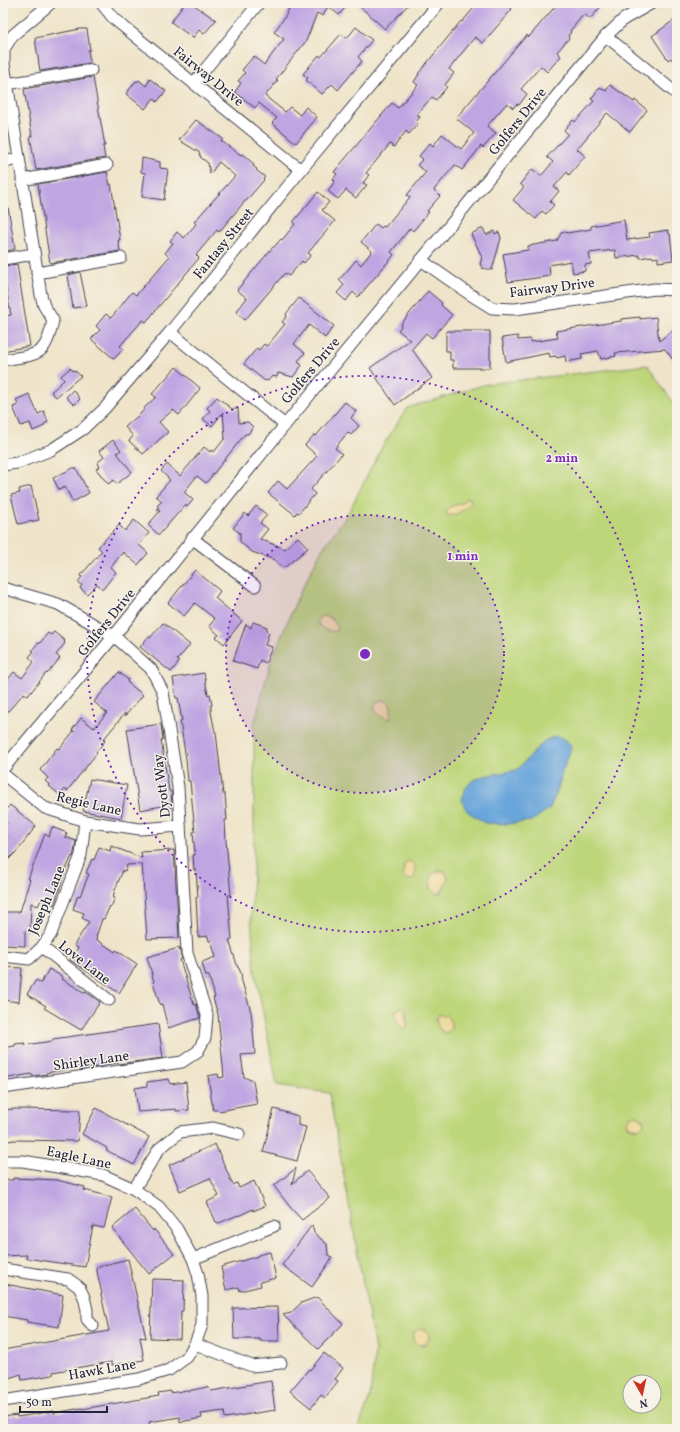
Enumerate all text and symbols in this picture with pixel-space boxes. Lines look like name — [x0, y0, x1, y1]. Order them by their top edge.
street label: Fairway Drive — [169, 43, 248, 112]
street label: Golfers Drive — [485, 84, 552, 160]
street label: Fantasy Street — [189, 204, 259, 284]
street label: Fairway Drive — [508, 274, 596, 303]
street label: Golfers Drive — [278, 333, 345, 408]
text: 2 min — [546, 451, 578, 467]
text: 1 min — [448, 549, 479, 565]
street label: Golfers Drive — [74, 585, 141, 661]
centre of rings — [358, 647, 372, 661]
street label: Dyott Way — [149, 752, 176, 819]
street label: Regie Lane — [54, 788, 124, 821]
street label: Joseph Lane — [24, 863, 71, 938]
street label: Love Lane — [54, 937, 114, 990]
street label: Shirley Lane — [52, 1047, 131, 1076]
street label: Eagle Lane — [44, 1142, 113, 1175]
street label: Hawk Lane — [67, 1355, 138, 1386]
north arrow — [622, 1374, 662, 1414]
scale bar — [20, 1388, 107, 1414]
text: N — [638, 1394, 648, 1410]
text: 50 m — [26, 1395, 52, 1411]

